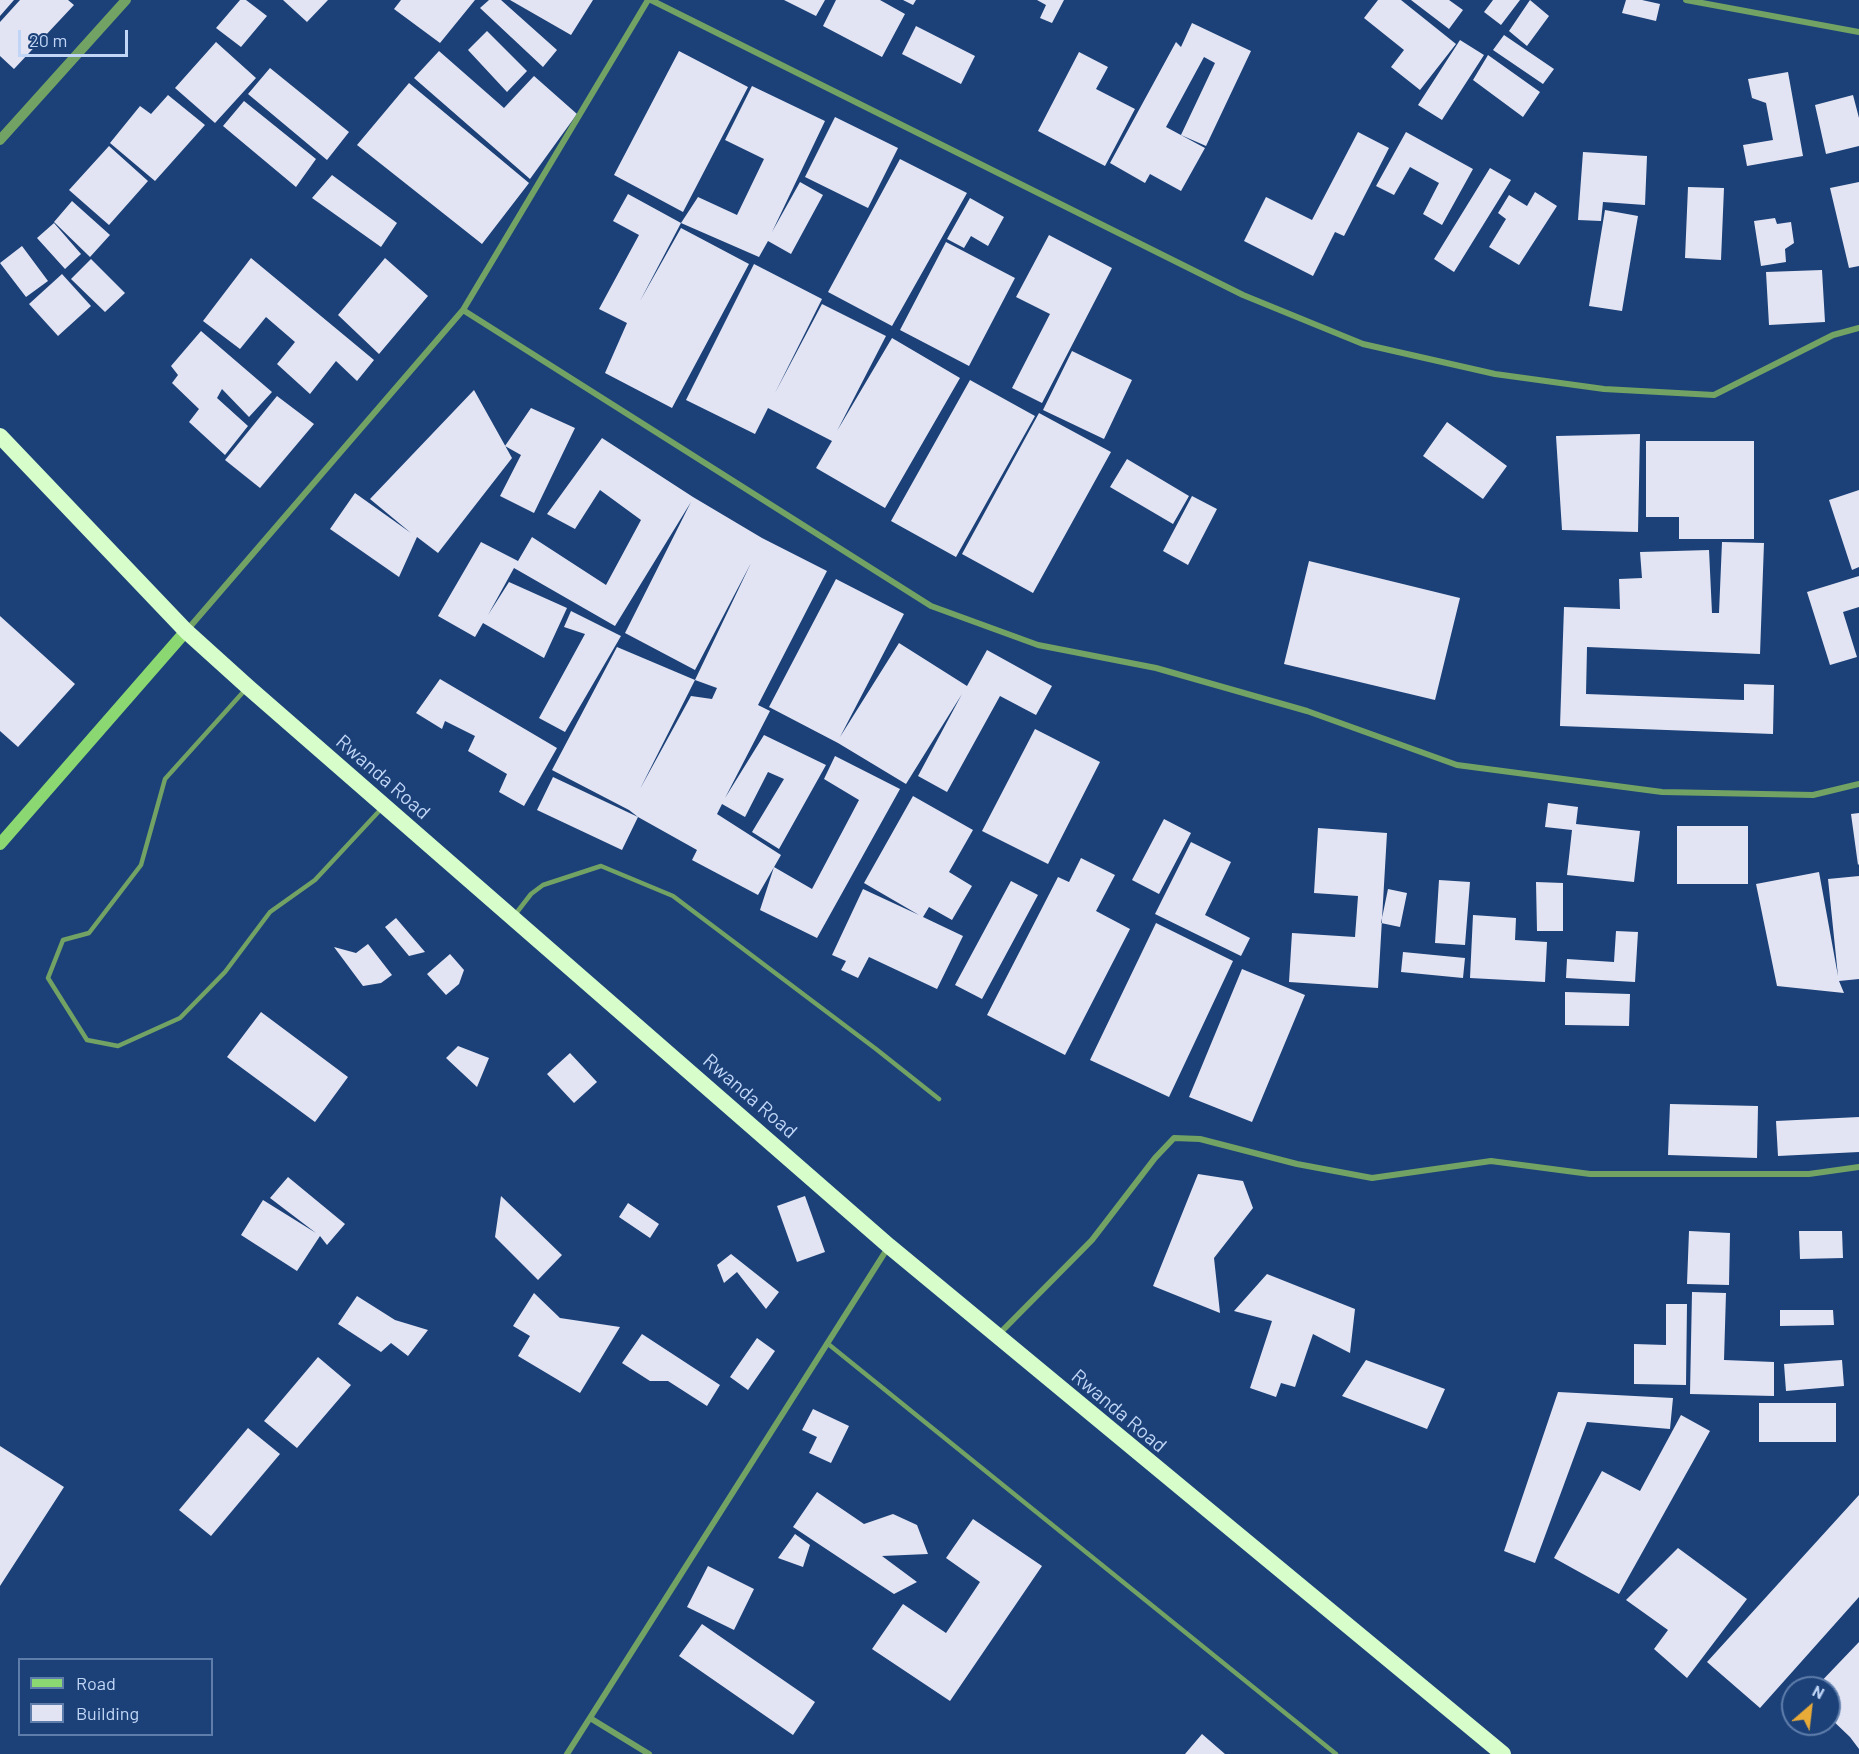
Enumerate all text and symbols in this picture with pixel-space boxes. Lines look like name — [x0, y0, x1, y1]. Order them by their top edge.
scale bar — [21, 18, 130, 56]
text: 20 m — [29, 29, 67, 51]
street label: Rwanda Road — [331, 730, 435, 824]
street label: Rwanda Road — [698, 1049, 802, 1143]
street label: Rwanda Road — [1067, 1364, 1171, 1458]
legend — [18, 1658, 213, 1736]
text: Road — [76, 1672, 116, 1694]
north arrow — [1781, 1676, 1841, 1736]
text: N — [1810, 1681, 1828, 1702]
text: Building — [76, 1702, 139, 1724]

